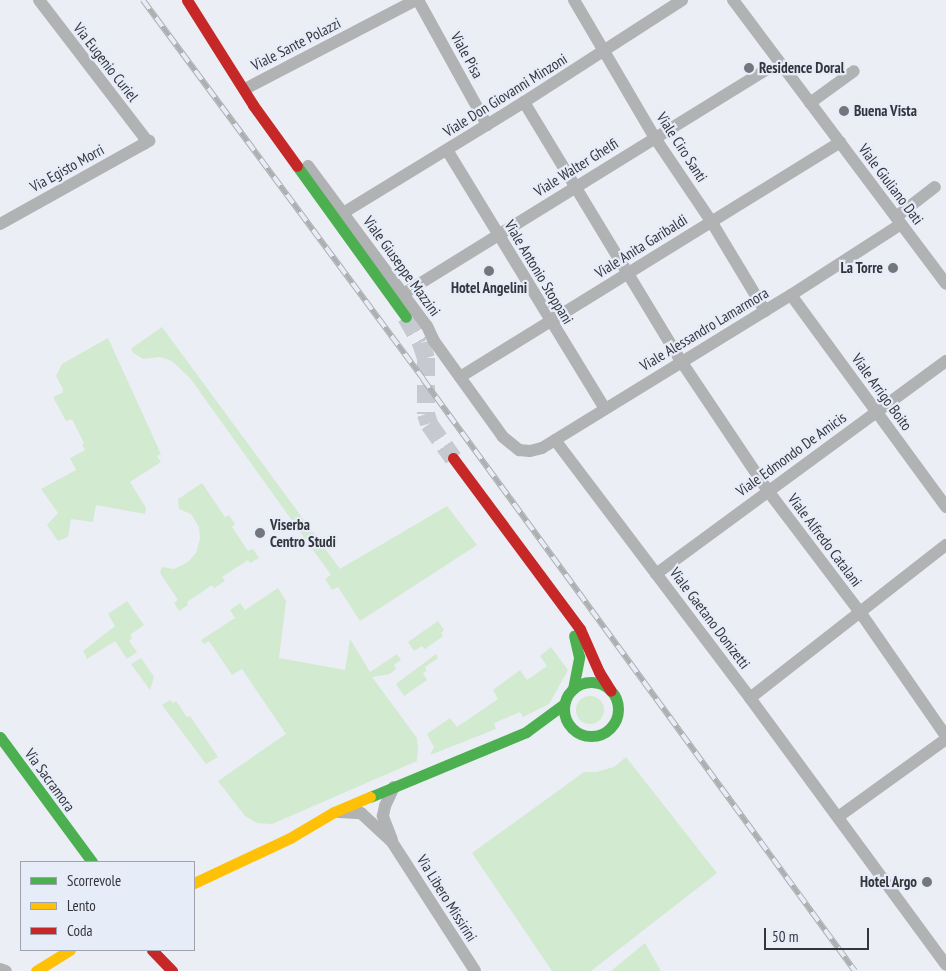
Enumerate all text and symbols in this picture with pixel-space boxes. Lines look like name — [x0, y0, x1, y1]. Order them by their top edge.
street label: Viale Sante Polazzi — [248, 14, 344, 74]
street label: Via Eugenio Curiel — [70, 19, 142, 105]
street label: Viale Pisa — [447, 29, 487, 81]
street label: Viale Don Giovanni Minzoni — [440, 50, 570, 140]
place label: Residence Doral — [759, 59, 844, 77]
marker: Residence Doral — [743, 62, 755, 74]
place label: Buena Vista — [854, 102, 917, 120]
marker: Buena Vista — [838, 105, 850, 117]
street label: Viale Ciro Santi — [653, 109, 711, 185]
street label: Viale Walter Ghelfi — [531, 134, 621, 200]
street label: Via Egisto Morri — [27, 140, 107, 196]
street label: Viale Giuliano Dati — [855, 140, 927, 228]
street label: Viale Anita Garibaldi — [591, 210, 691, 282]
street label: Viale Giuseppe Mazzini — [360, 212, 444, 320]
street label: Viale Antonio Stoppani — [501, 217, 577, 327]
place label: La Torre — [840, 259, 883, 277]
marker: La Torre — [887, 262, 899, 274]
marker: Hotel Angelini — [483, 265, 495, 277]
place label: Hotel Angelini — [451, 279, 527, 297]
street label: Viale Alessandro Lamarmora — [636, 283, 772, 375]
street label: Viale Arrigo Boito — [848, 350, 916, 434]
street label: Viale Edmondo De Amicis — [732, 408, 850, 500]
street label: Viale Alfredo Catalani — [784, 490, 866, 590]
place label: Viserba Centro Studi — [270, 515, 336, 550]
marker: Viserba Centro Studi — [254, 527, 266, 539]
street label: Viale Gaetano Donizetti — [666, 564, 754, 672]
street label: Via Sacramora — [21, 745, 79, 815]
street label: Via Libero Missirini — [413, 851, 481, 945]
legend — [20, 861, 195, 951]
text: Scorrevole — [67, 871, 121, 890]
place label: Hotel Argo — [860, 873, 917, 891]
marker: Hotel Argo — [921, 876, 933, 888]
text: Lento — [67, 896, 96, 915]
scale bar — [766, 918, 871, 950]
text: Coda — [67, 921, 92, 940]
text: 50 m — [772, 927, 798, 946]

